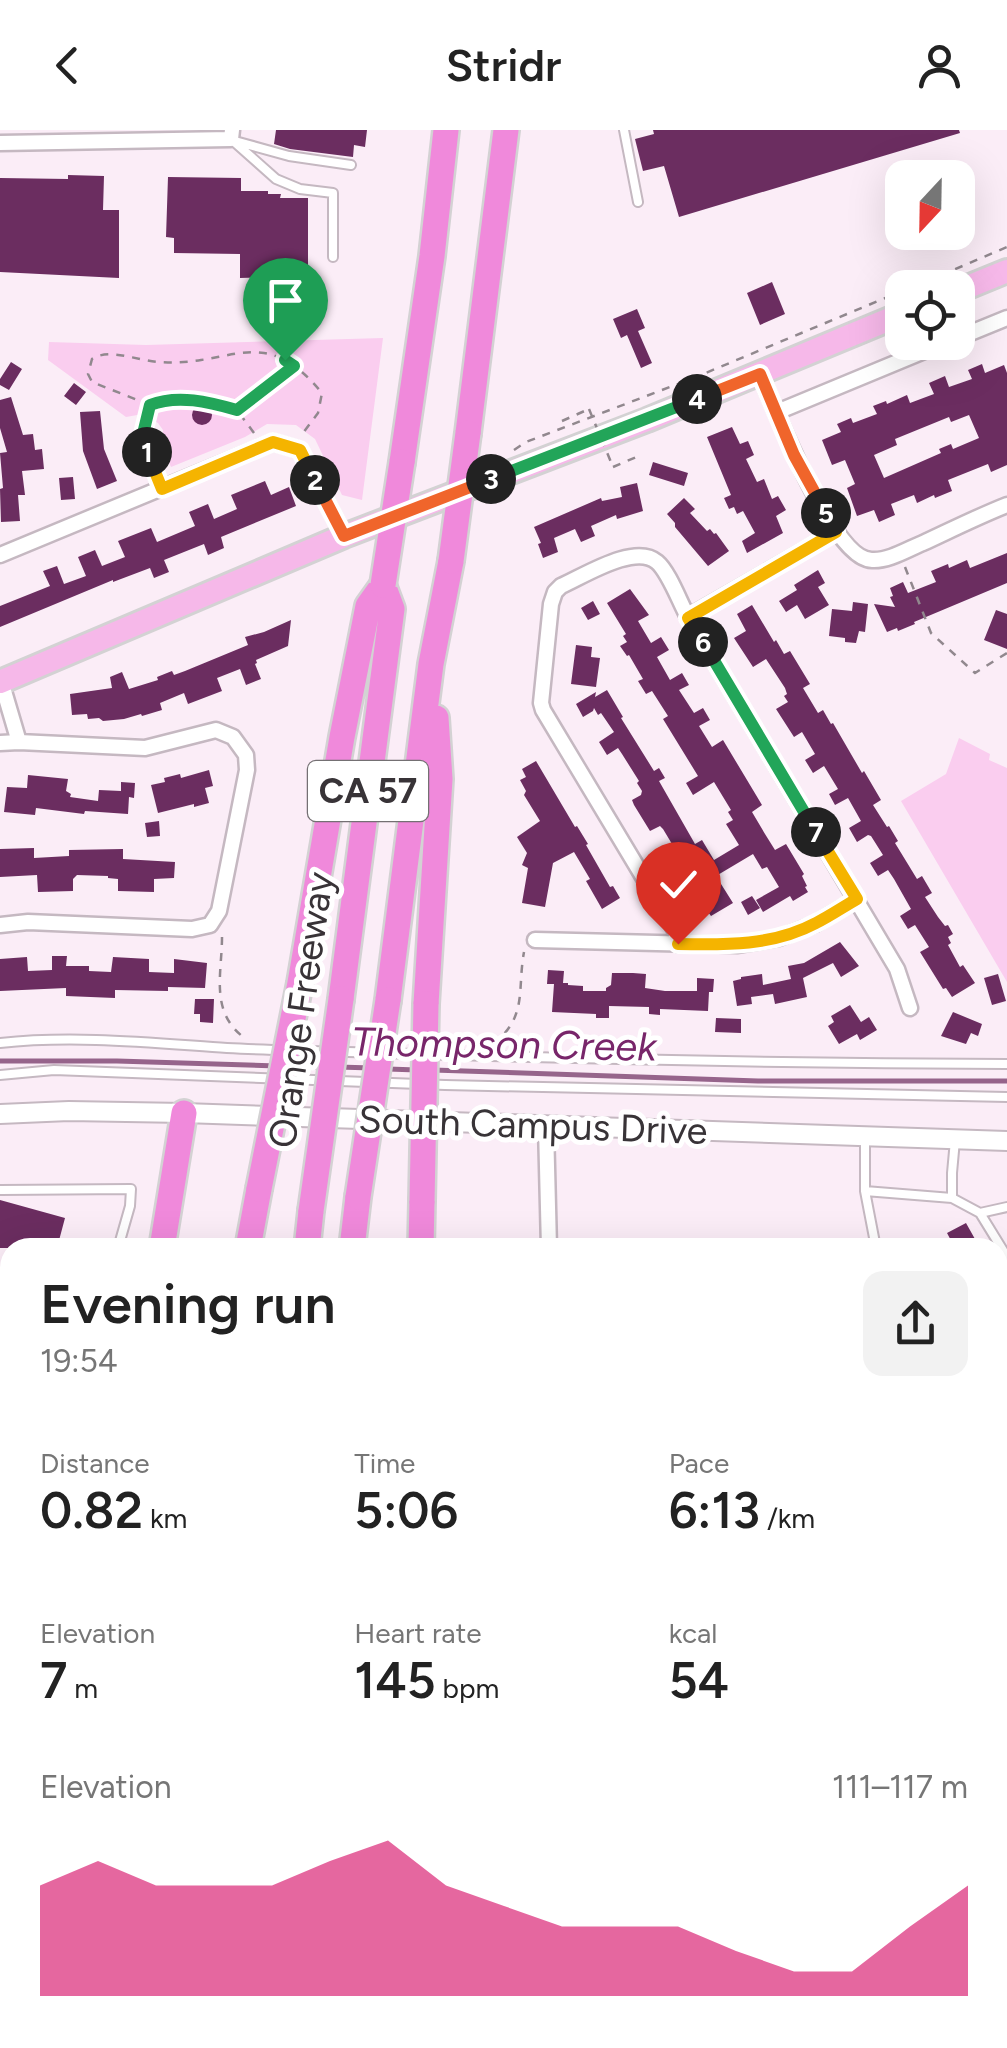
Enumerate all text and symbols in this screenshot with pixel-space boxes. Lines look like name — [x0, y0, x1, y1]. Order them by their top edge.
icon: back — [40, 38, 95, 93]
text: Stridr — [446, 38, 561, 92]
icon: person — [912, 38, 967, 93]
north arrow — [885, 160, 975, 250]
map controls — [885, 160, 975, 360]
pin — [243, 258, 328, 361]
button: locate — [885, 270, 975, 360]
icon: arrive — [258, 273, 313, 328]
pin: 4 — [672, 374, 722, 424]
text: 4 — [688, 382, 706, 416]
pin: 1 — [122, 427, 172, 477]
text: 1 — [141, 435, 153, 469]
pin: 3 — [466, 454, 516, 504]
pin: 2 — [290, 455, 340, 505]
text: 3 — [483, 462, 499, 496]
text: 2 — [307, 463, 323, 497]
pin: 5 — [801, 488, 851, 538]
text: 5 — [818, 496, 834, 530]
pin: 6 — [678, 617, 728, 667]
text: 6 — [695, 625, 711, 659]
road number: CA 57 — [308, 761, 428, 821]
pin: 7 — [791, 807, 841, 857]
text: 7 — [808, 815, 824, 849]
pin — [636, 842, 721, 945]
icon: check — [651, 857, 706, 912]
street label: Orange Freeway — [259, 869, 343, 1151]
water label: Thompson Creek — [351, 1017, 659, 1071]
street label: South Campus Drive — [358, 1096, 708, 1154]
text: Evening run — [40, 1271, 336, 1337]
button: share — [863, 1271, 968, 1376]
text: 19:54 — [40, 1342, 118, 1380]
text: Distance — [40, 1446, 150, 1480]
text: Time — [354, 1446, 415, 1480]
text: Pace — [669, 1446, 729, 1480]
text: 0.82 — [40, 1480, 143, 1541]
text: 5:06 — [354, 1480, 458, 1541]
text: 6:13 — [669, 1480, 760, 1541]
text: km — [143, 1501, 187, 1535]
text: /km — [760, 1501, 815, 1535]
text: Elevation — [40, 1616, 155, 1650]
text: Heart rate — [354, 1616, 481, 1650]
text: kcal — [669, 1616, 718, 1650]
text: 7 — [40, 1650, 67, 1711]
text: 145 — [354, 1650, 436, 1711]
text: 54 — [669, 1650, 729, 1711]
text: m — [67, 1671, 98, 1705]
text: bpm — [436, 1671, 499, 1705]
text: Elevation — [40, 1768, 172, 1806]
text: 111–117 m — [832, 1768, 968, 1806]

